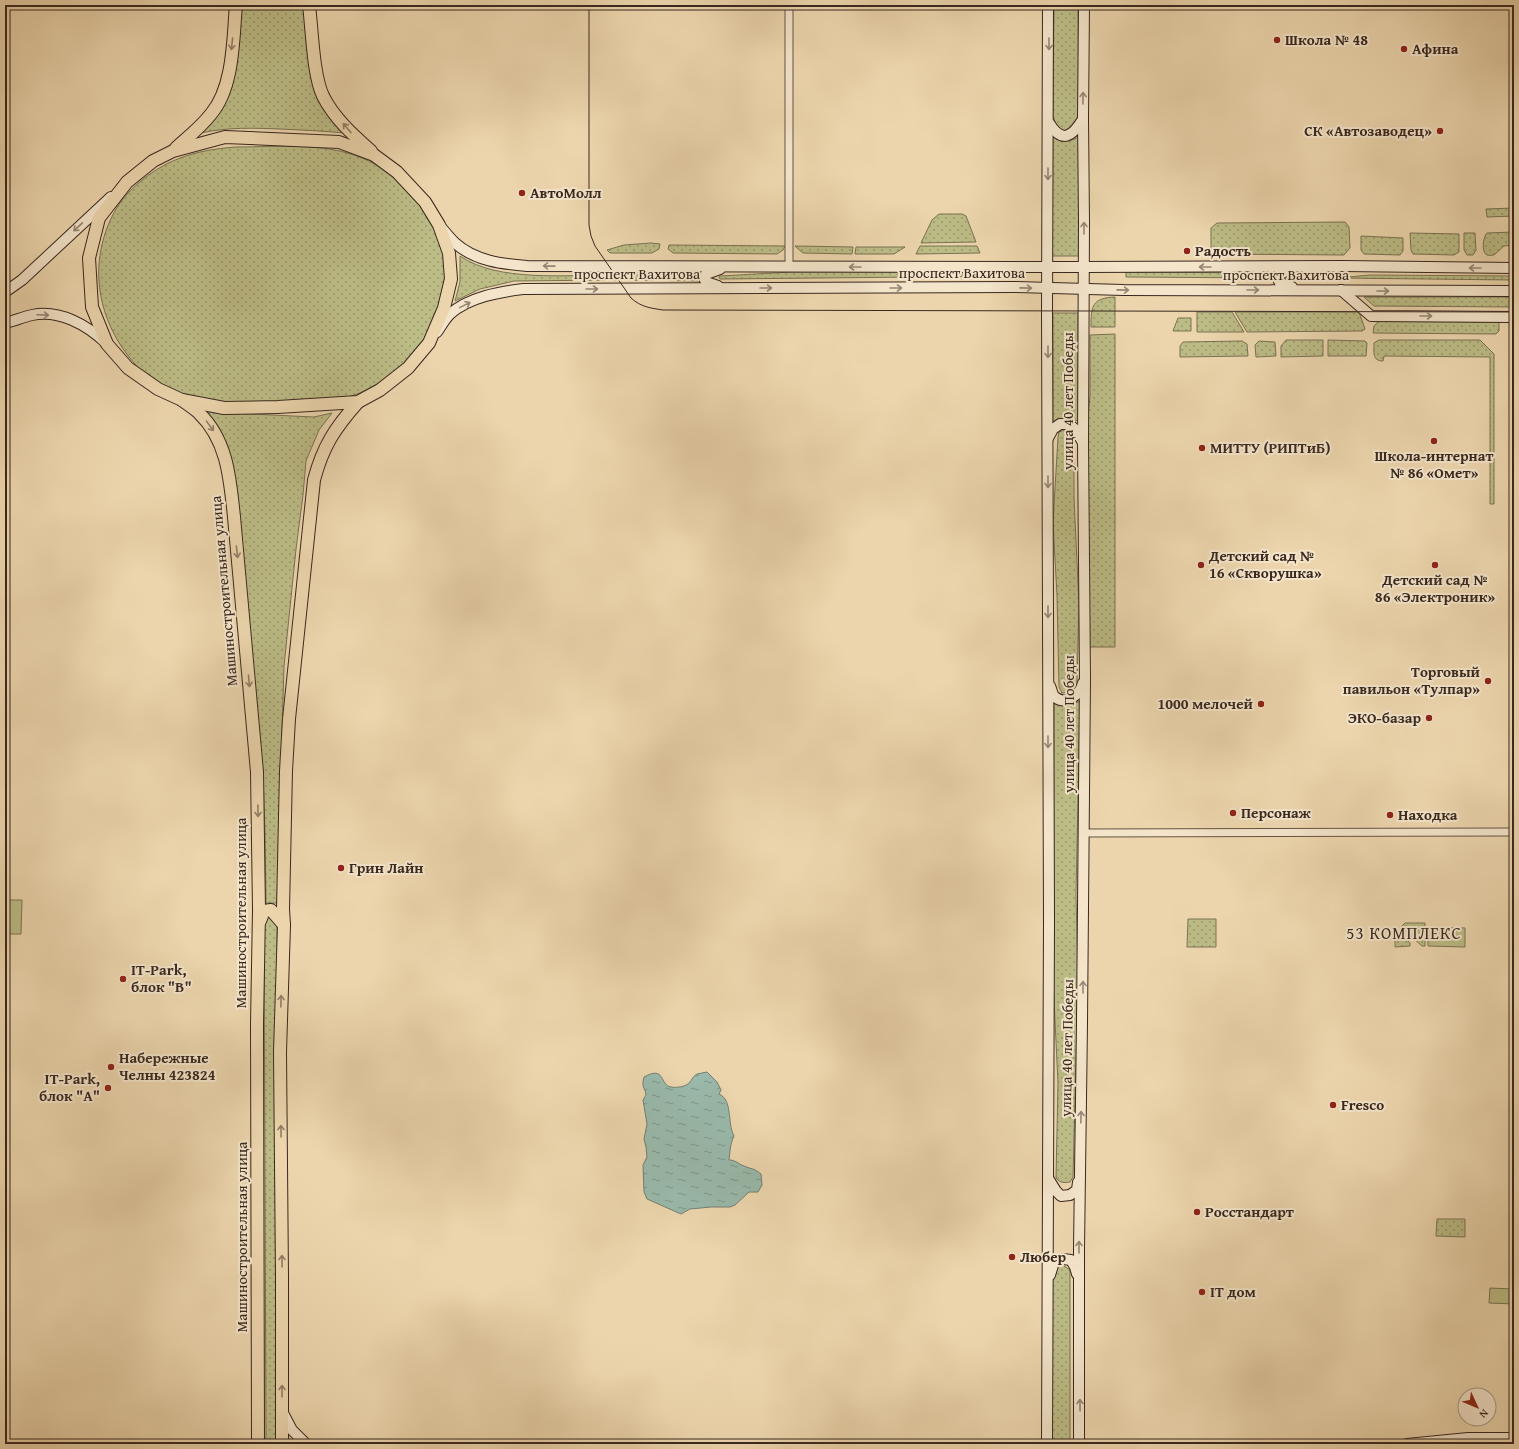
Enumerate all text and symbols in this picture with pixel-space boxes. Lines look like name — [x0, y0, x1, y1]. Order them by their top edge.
place label: Школа № 48 — [1285, 29, 1368, 50]
marker: Школа № 48 — [1272, 35, 1282, 45]
one-way arrow — [228, 37, 236, 50]
one-way arrow — [1045, 37, 1052, 50]
place label: Афина — [1412, 38, 1459, 59]
marker: Афина — [1399, 44, 1409, 54]
one-way arrow — [1079, 92, 1087, 105]
place label: СК «Автозаводец» — [1304, 120, 1432, 141]
one-way arrow — [342, 122, 351, 133]
marker: СК «Автозаводец» — [1435, 126, 1445, 136]
one-way arrow — [1044, 167, 1052, 180]
place label: АвтоМолл — [530, 182, 602, 203]
marker: АвтоМолл — [517, 188, 527, 198]
one-way arrow — [1080, 222, 1088, 235]
one-way arrow — [73, 223, 83, 232]
place label: Радость — [1195, 240, 1252, 261]
marker: Радость — [1182, 246, 1192, 256]
one-way arrow — [543, 262, 556, 270]
street label: проспект Вахитова — [899, 262, 1026, 283]
street label: проспект Вахитова — [574, 263, 701, 284]
one-way arrow — [849, 263, 862, 271]
one-way arrow — [1199, 263, 1212, 271]
street label: проспект Вахитова — [1223, 264, 1350, 285]
one-way arrow — [1469, 264, 1482, 272]
one-way arrow — [759, 284, 772, 292]
one-way arrow — [889, 284, 902, 292]
one-way arrow — [1019, 284, 1032, 292]
one-way arrow — [585, 285, 598, 293]
one-way arrow — [1116, 286, 1129, 294]
one-way arrow — [1246, 286, 1259, 294]
one-way arrow — [1376, 287, 1389, 294]
one-way arrow — [458, 301, 470, 308]
one-way arrow — [36, 311, 49, 319]
one-way arrow — [1419, 312, 1432, 320]
street label: улица 40 лет Победы — [1057, 331, 1078, 471]
one-way arrow — [1044, 345, 1052, 358]
one-way arrow — [206, 421, 214, 432]
marker: Школа-интернат № 86 «Омет» — [1429, 436, 1439, 446]
place label: МИТТУ (РИПТиБ) — [1210, 437, 1330, 458]
marker: МИТТУ (РИПТиБ) — [1197, 443, 1207, 453]
place label: Школа-интернат № 86 «Омет» — [1375, 445, 1494, 483]
one-way arrow — [1044, 475, 1052, 488]
street label: Машиностроительная улица — [205, 494, 242, 687]
one-way arrow — [234, 545, 241, 558]
place label: Детский сад № 16 «Скворушка» — [1208, 545, 1322, 583]
marker: Детский сад № 16 «Скворушка» — [1196, 560, 1206, 570]
marker: Детский сад № 86 «Электроник» — [1430, 560, 1440, 570]
place label: Детский сад № 86 «Электроник» — [1375, 569, 1495, 607]
one-way arrow — [1044, 605, 1052, 618]
street label: улица 40 лет Победы — [1058, 654, 1079, 794]
place label: Торговый павильон «Тулпар» — [1343, 661, 1481, 699]
one-way arrow — [245, 674, 253, 687]
marker: Торговый павильон «Тулпар» — [1483, 676, 1493, 686]
place label: 1000 мелочей — [1158, 693, 1254, 714]
marker: 1000 мелочей — [1256, 699, 1266, 709]
place label: ЭКО-базар — [1348, 707, 1421, 728]
marker: ЭКО-базар — [1424, 713, 1434, 723]
one-way arrow — [1044, 735, 1052, 748]
place label: Персонаж — [1241, 802, 1311, 823]
one-way arrow — [254, 804, 262, 817]
place label: Находка — [1398, 804, 1458, 825]
marker: Персонаж — [1228, 808, 1238, 818]
marker: Находка — [1385, 810, 1395, 820]
street label: Машиностроительная улица — [230, 817, 251, 1008]
place label: Грин Лайн — [349, 857, 423, 878]
marker: Грин Лайн — [336, 863, 346, 873]
district label: 53 КОМПЛЕКС — [1346, 920, 1462, 945]
place label: IT-Park, блок "В" — [131, 959, 192, 997]
marker: IT-Park, блок "В" — [118, 974, 128, 984]
street label: улица 40 лет Победы — [1055, 978, 1078, 1118]
one-way arrow — [1079, 981, 1087, 994]
one-way arrow — [277, 995, 285, 1008]
place label: Набережные Челны 423824 — [119, 1047, 216, 1085]
marker: Набережные Челны 423824 — [106, 1062, 116, 1072]
place label: IT-Park, блок "А" — [39, 1068, 100, 1106]
marker: IT-Park, блок "А" — [103, 1083, 113, 1093]
place label: Fresco — [1341, 1094, 1384, 1115]
marker: Fresco — [1328, 1100, 1338, 1110]
one-way arrow — [1077, 1111, 1085, 1124]
one-way arrow — [277, 1125, 284, 1138]
street label: Машиностроительная улица — [231, 1141, 252, 1332]
place label: Росстандарт — [1205, 1201, 1295, 1222]
marker: Росстандарт — [1192, 1207, 1202, 1217]
one-way arrow — [1075, 1241, 1083, 1254]
place label: Любер — [1020, 1246, 1067, 1267]
marker: Любер — [1007, 1252, 1017, 1262]
one-way arrow — [278, 1255, 286, 1268]
place label: IT дом — [1210, 1281, 1256, 1302]
marker: IT дом — [1197, 1287, 1207, 1297]
one-way arrow — [278, 1385, 286, 1398]
north arrow — [1457, 1387, 1497, 1427]
one-way arrow — [1076, 1399, 1083, 1412]
text: N — [1475, 1406, 1493, 1423]

